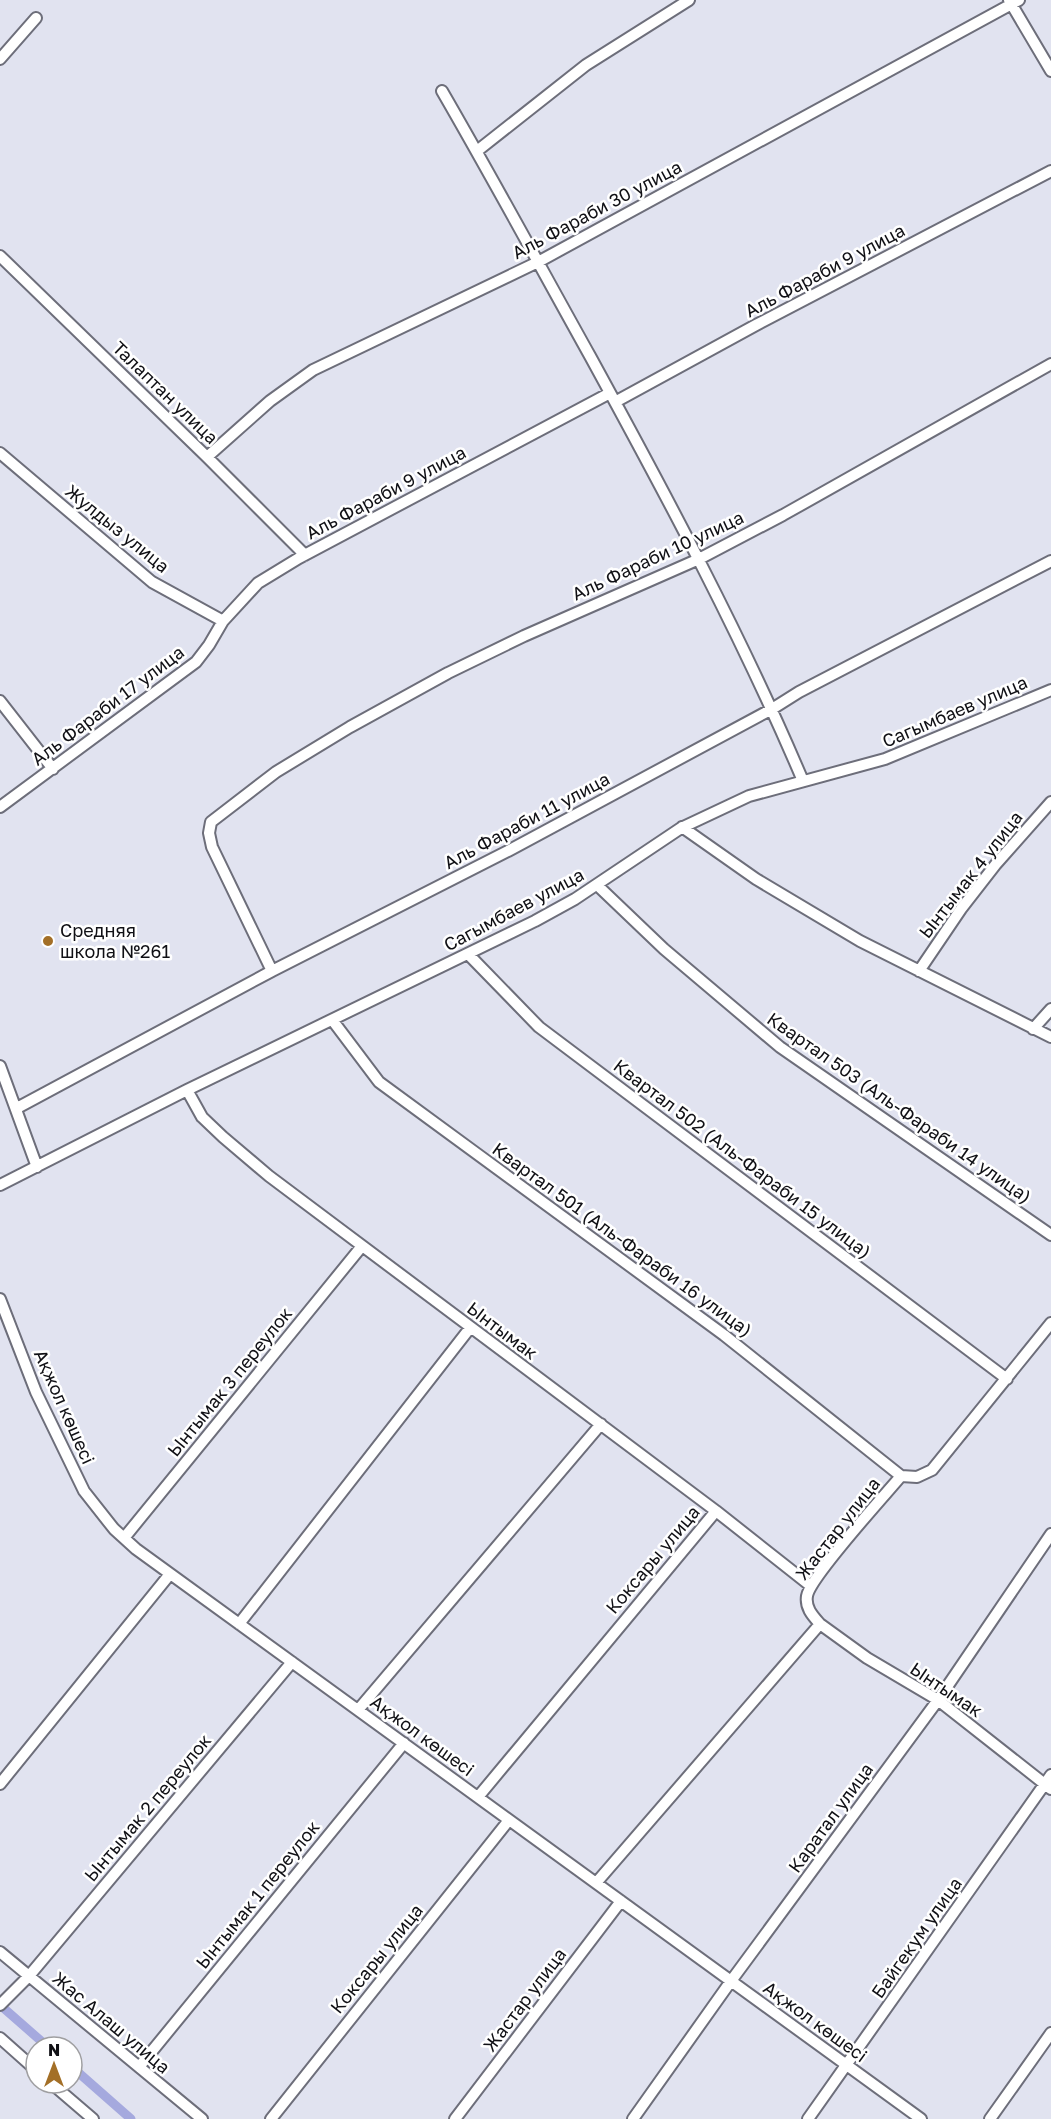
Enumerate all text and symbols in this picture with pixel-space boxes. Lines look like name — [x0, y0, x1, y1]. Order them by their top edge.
street label: Аль Фараби 30 улица — [508, 155, 685, 263]
street label: Аль Фараби 9 улица — [741, 219, 908, 322]
street label: Талаптан улица — [108, 336, 223, 448]
street label: Аль Фараби 9 улица — [302, 441, 469, 544]
street label: Жулдыз улица — [61, 480, 174, 577]
street label: Аль Фараби 10 улица — [568, 506, 747, 605]
street label: Аль Фараби 17 улица — [27, 641, 188, 770]
street label: Сагымбаев улица — [879, 671, 1030, 752]
street label: Аль Фараби 11 улица — [440, 767, 613, 873]
street label: Ынтымак 4 улица — [914, 806, 1027, 942]
street label: Сагымбаев улица — [440, 863, 587, 955]
place label: Средняя школа №261 — [60, 919, 170, 962]
marker: Средняя школа №261 — [41, 934, 55, 948]
street label: Квартал 503 (Аль-Фараби 14 улица) — [763, 1007, 1036, 1207]
street label: Квартал 502 (Аль-Фараби 15 улица) — [609, 1054, 876, 1262]
street label: Квартал 501 (Аль-Фараби 16 улица) — [488, 1138, 757, 1341]
street label: Ынтымак — [463, 1297, 542, 1364]
street label: Ынтымак 3 переулок — [162, 1302, 296, 1460]
street label: Ақжол көшесі — [30, 1346, 100, 1467]
street label: Жастар улица — [790, 1473, 884, 1584]
street label: Коксары улица — [601, 1501, 704, 1618]
street label: Ынтымак — [906, 1657, 987, 1721]
street label: Ақжол көшесі — [366, 1690, 479, 1780]
street label: Ынтымак 2 переулок — [79, 1729, 215, 1886]
street label: Каратал улица — [783, 1758, 877, 1876]
street label: Ынтымак 1 переулок — [191, 1816, 324, 1973]
street label: Байгекум улица — [866, 1873, 966, 2002]
street label: Коксары улица — [325, 1899, 427, 2018]
street label: Жастар улица — [478, 1943, 570, 2056]
street label: Жас Алаш улица — [48, 1967, 175, 2078]
street label: Ақжол көшесі — [759, 1976, 872, 2066]
north arrow — [24, 2035, 84, 2095]
text: N — [48, 2040, 60, 2060]

